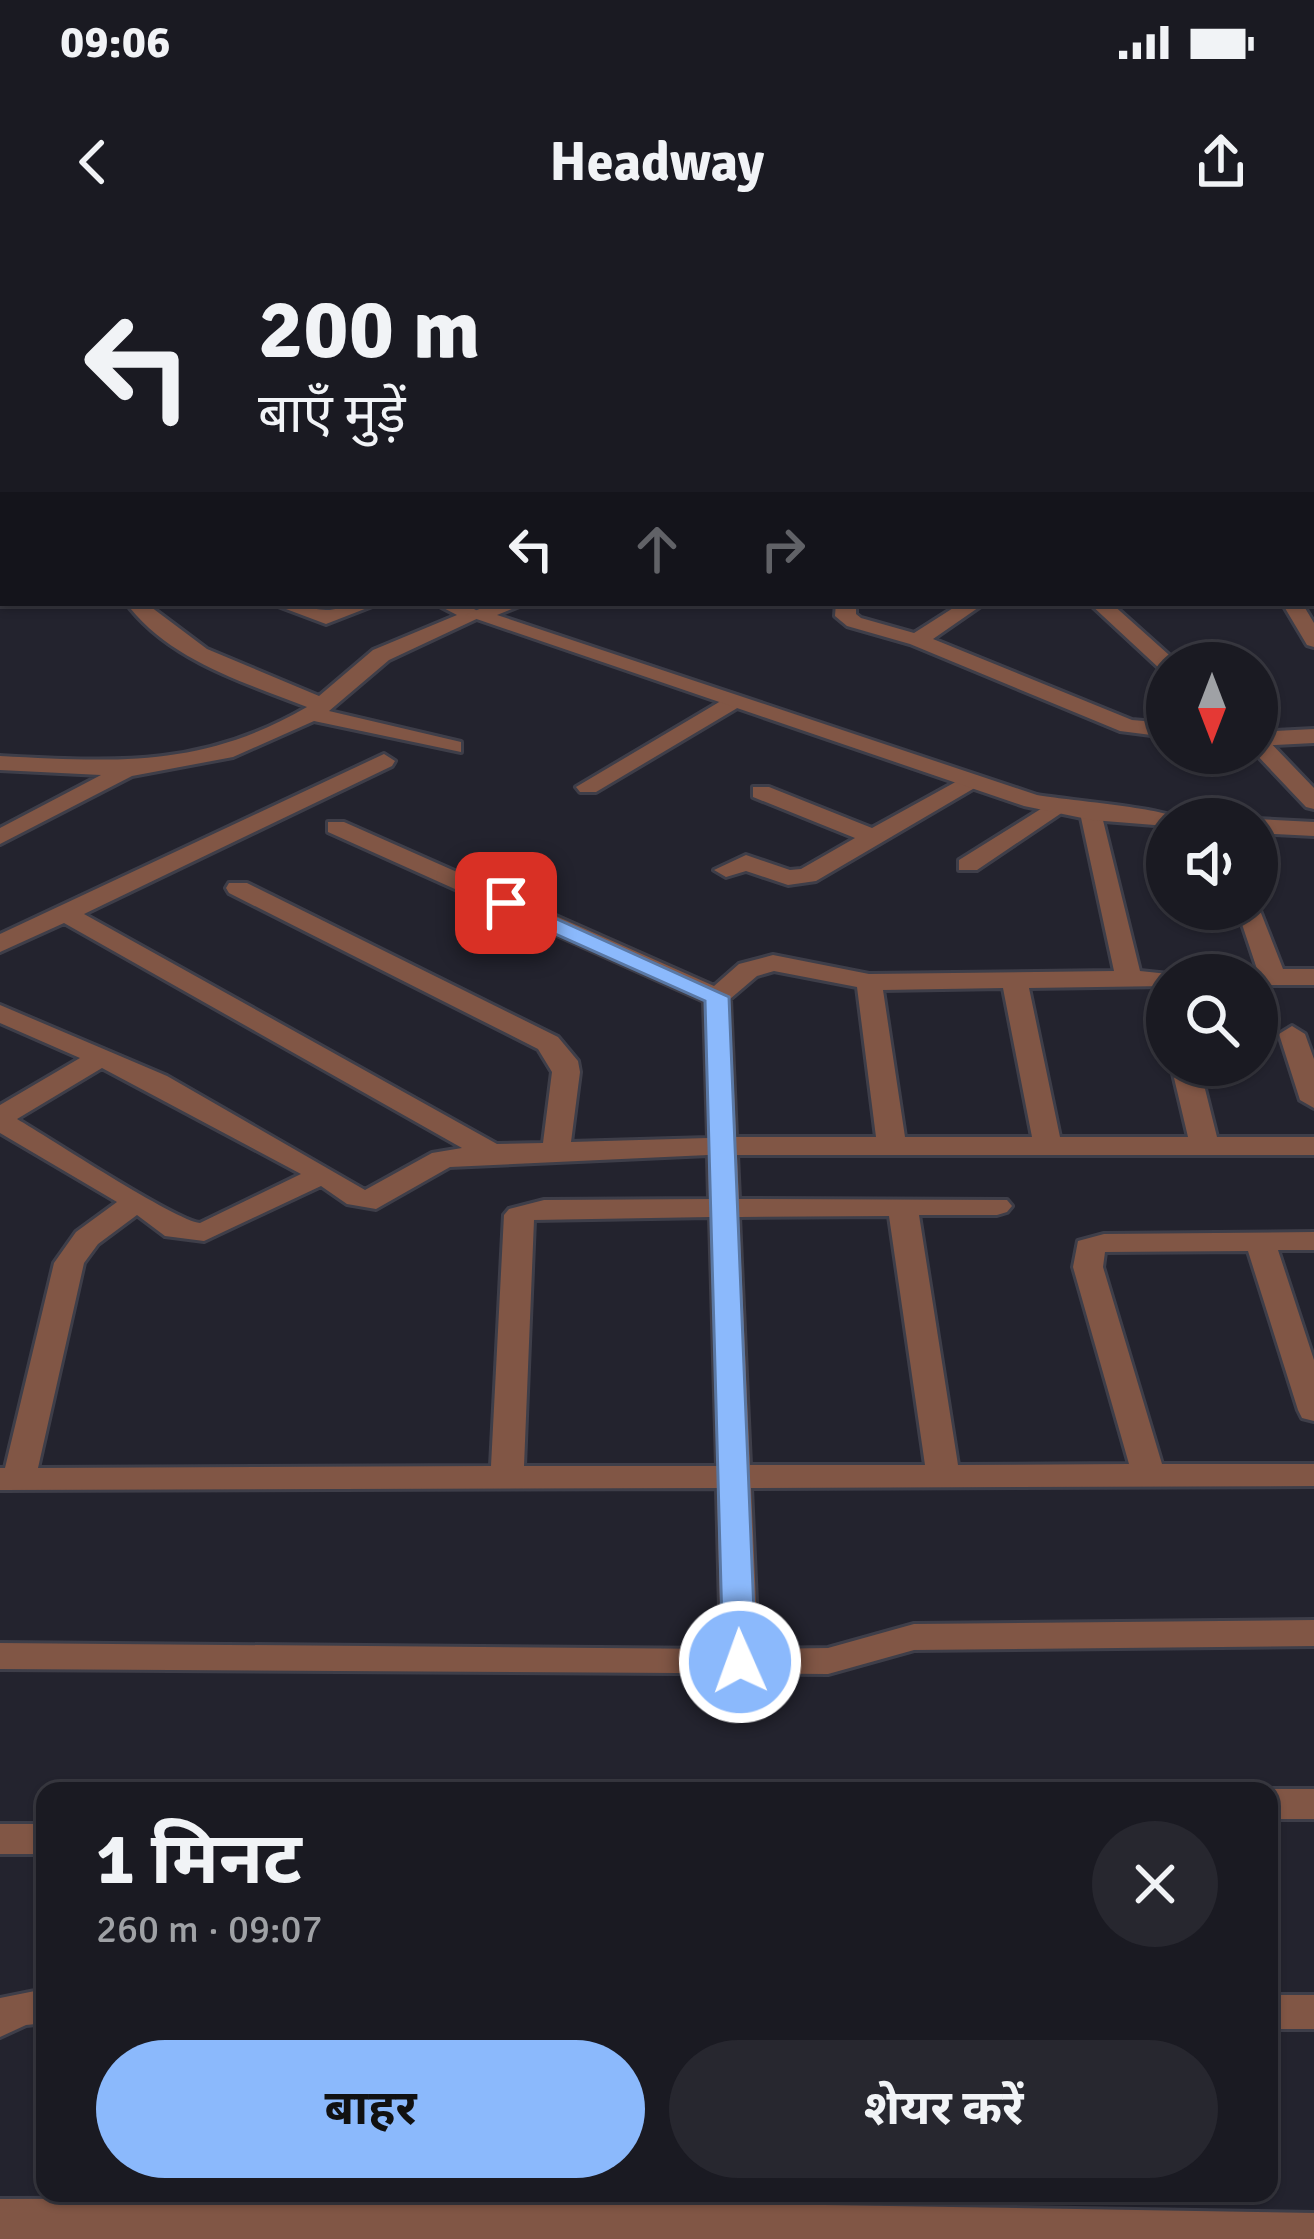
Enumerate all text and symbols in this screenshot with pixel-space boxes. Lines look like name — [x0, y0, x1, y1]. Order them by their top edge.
text: 09:06 — [60, 15, 170, 70]
icon: back — [60, 129, 126, 195]
text: Headway — [550, 129, 764, 196]
icon: share — [1188, 129, 1254, 195]
text: 200 m — [258, 278, 480, 382]
icon: left — [60, 288, 216, 444]
text: बाएँ मुड़ें — [258, 381, 406, 448]
icon: left — [498, 516, 564, 582]
icon: ahead — [624, 516, 690, 582]
icon: right — [750, 516, 816, 582]
north arrow — [1146, 642, 1278, 774]
map controls — [1146, 642, 1278, 1086]
button: sound — [1146, 798, 1278, 930]
pin — [455, 852, 557, 954]
icon: arrive — [473, 870, 539, 936]
button: search — [1146, 954, 1278, 1086]
position arrow — [677, 1599, 803, 1725]
text: 1 मिनट — [96, 1815, 302, 1904]
button: close — [1092, 1821, 1218, 1947]
text: 260 m · 09:07 — [96, 1905, 323, 1953]
button: बाहर — [96, 2040, 645, 2178]
button: शेयर करें — [669, 2040, 1218, 2178]

